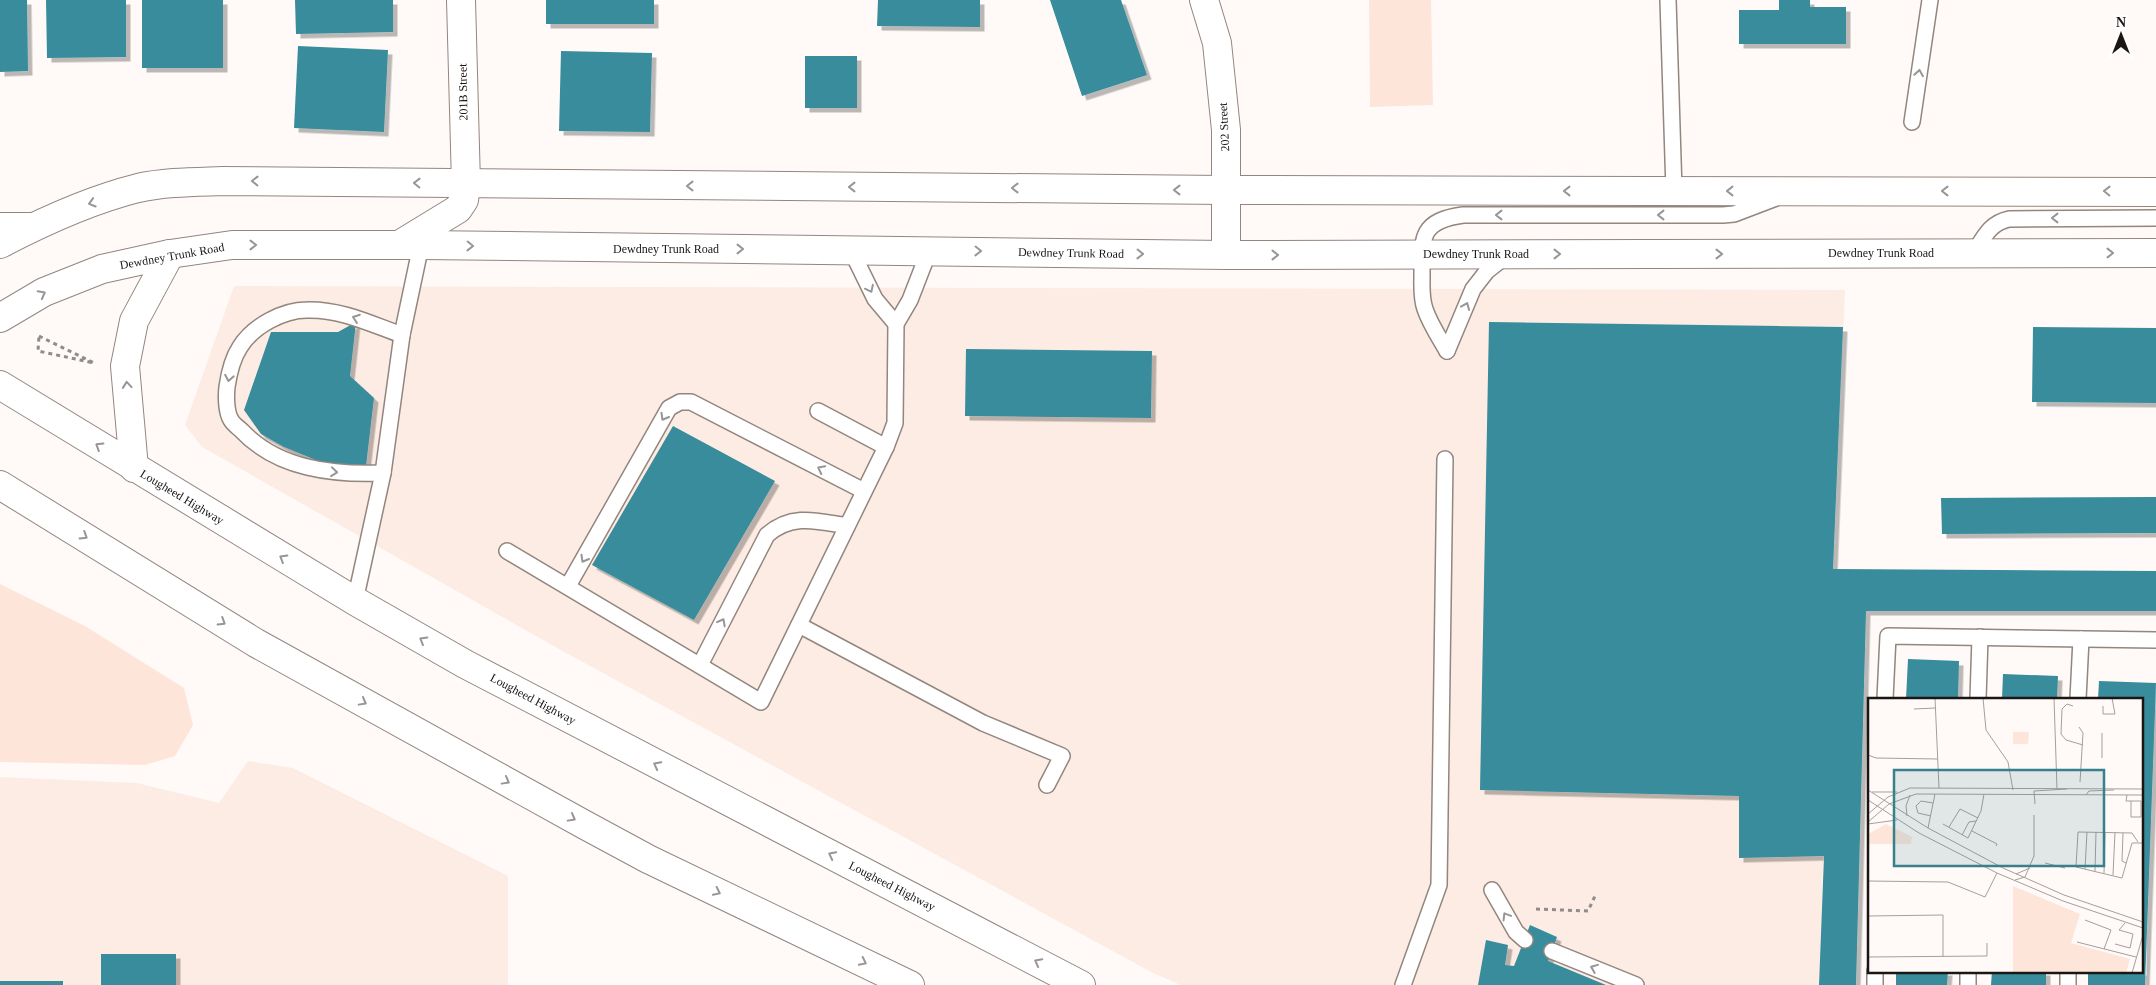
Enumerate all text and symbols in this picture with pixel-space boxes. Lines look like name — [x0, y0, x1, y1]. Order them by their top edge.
north arrow — [2096, 10, 2146, 60]
text: N — [2116, 15, 2126, 30]
street label: 201B Street — [455, 63, 470, 121]
one-way arrow — [1913, 69, 1924, 77]
street label: 202 Street — [1216, 102, 1232, 152]
one-way arrow — [250, 176, 258, 186]
one-way arrow — [413, 178, 420, 188]
one-way arrow — [685, 181, 693, 191]
one-way arrow — [848, 182, 856, 192]
one-way arrow — [1010, 183, 1018, 194]
one-way arrow — [1173, 185, 1180, 195]
one-way arrow — [1563, 186, 1571, 196]
one-way arrow — [1726, 186, 1734, 196]
one-way arrow — [1941, 186, 1948, 196]
one-way arrow — [2103, 186, 2111, 197]
one-way arrow — [88, 197, 96, 207]
one-way arrow — [1495, 210, 1502, 220]
one-way arrow — [1657, 210, 1665, 220]
one-way arrow — [2051, 213, 2058, 223]
street label: Dewdney Trunk Road — [119, 240, 225, 272]
one-way arrow — [250, 240, 257, 250]
one-way arrow — [466, 241, 474, 251]
street label: Dewdney Trunk Road — [613, 242, 719, 256]
one-way arrow — [737, 244, 745, 254]
street label: Dewdney Trunk Road — [1018, 245, 1124, 261]
one-way arrow — [974, 246, 982, 256]
street label: Dewdney Trunk Road — [1828, 246, 1934, 260]
street label: Dewdney Trunk Road — [1423, 247, 1529, 261]
one-way arrow — [2106, 248, 2114, 258]
one-way arrow — [1136, 249, 1144, 259]
one-way arrow — [1554, 249, 1561, 259]
one-way arrow — [1716, 249, 1724, 259]
one-way arrow — [1271, 250, 1279, 260]
one-way arrow — [864, 284, 874, 293]
one-way arrow — [37, 290, 46, 300]
one-way arrow — [1459, 302, 1470, 311]
one-way arrow — [352, 314, 361, 324]
one-way arrow — [224, 373, 234, 382]
one-way arrow — [121, 381, 132, 389]
one-way arrow — [660, 412, 670, 421]
one-way arrow — [95, 443, 104, 453]
one-way arrow — [817, 465, 826, 475]
street label: Lougheed Highway — [138, 467, 226, 527]
one-way arrow — [331, 467, 339, 478]
one-way arrow — [79, 530, 88, 539]
one-way arrow — [580, 553, 590, 562]
one-way arrow — [279, 554, 288, 564]
one-way arrow — [217, 616, 226, 625]
one-way arrow — [716, 618, 726, 627]
one-way arrow — [420, 636, 429, 646]
street label: Lougheed Highway — [488, 671, 578, 727]
one-way arrow — [358, 696, 367, 706]
inset map — [1868, 698, 2144, 972]
one-way arrow — [653, 761, 662, 771]
one-way arrow — [500, 774, 509, 784]
one-way arrow — [567, 811, 576, 821]
one-way arrow — [828, 851, 837, 861]
street label: Lougheed Highway — [847, 858, 937, 914]
one-way arrow — [712, 886, 721, 896]
one-way arrow — [1503, 913, 1513, 922]
one-way arrow — [858, 956, 867, 967]
one-way arrow — [1034, 958, 1043, 968]
one-way arrow — [1590, 964, 1599, 974]

